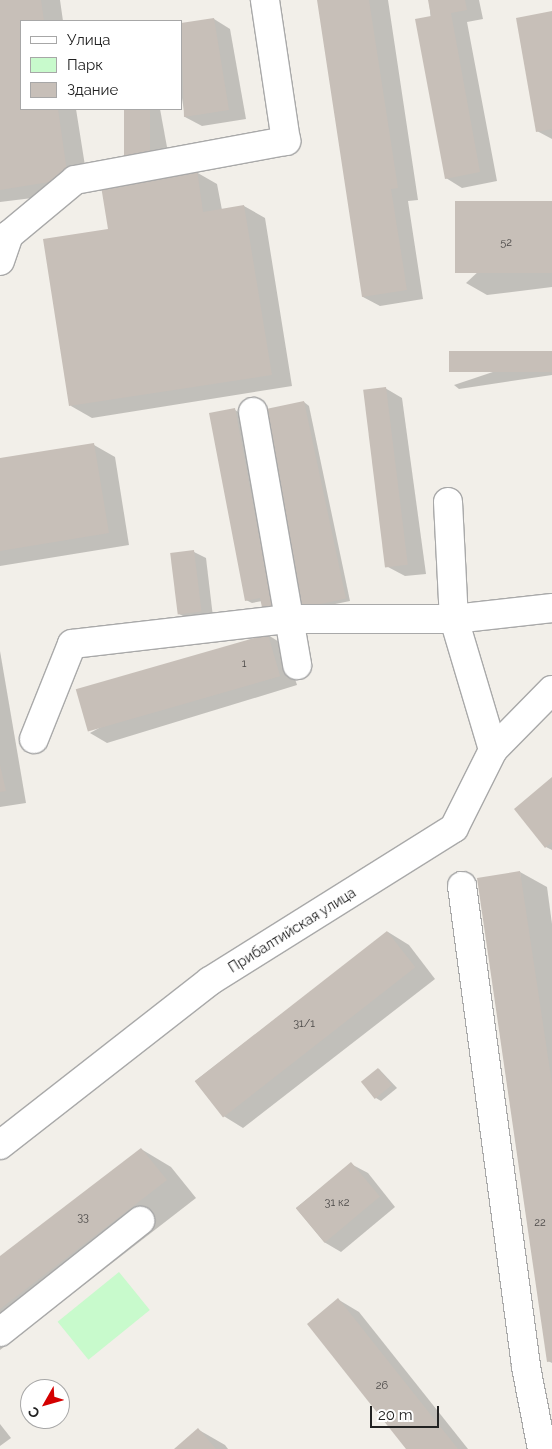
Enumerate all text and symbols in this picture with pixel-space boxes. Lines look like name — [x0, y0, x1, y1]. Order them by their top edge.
legend — [20, 20, 182, 110]
text: Улица — [67, 31, 111, 49]
text: Парк — [67, 56, 103, 74]
text: Здание — [67, 81, 118, 99]
house number: 52 — [500, 236, 512, 250]
house number: 1 — [242, 657, 246, 671]
street label: Прибалтийская улица — [225, 884, 359, 976]
house number: 31/1 — [293, 1017, 315, 1031]
house number: 31 к2 — [325, 1196, 349, 1210]
house number: 33 — [77, 1211, 89, 1225]
house number: 22 — [534, 1216, 546, 1230]
north arrow — [20, 1379, 70, 1429]
house number: 26 — [376, 1379, 388, 1393]
scale bar — [372, 1396, 441, 1428]
text: С — [25, 1404, 43, 1421]
text: 20 m — [378, 1406, 413, 1424]

